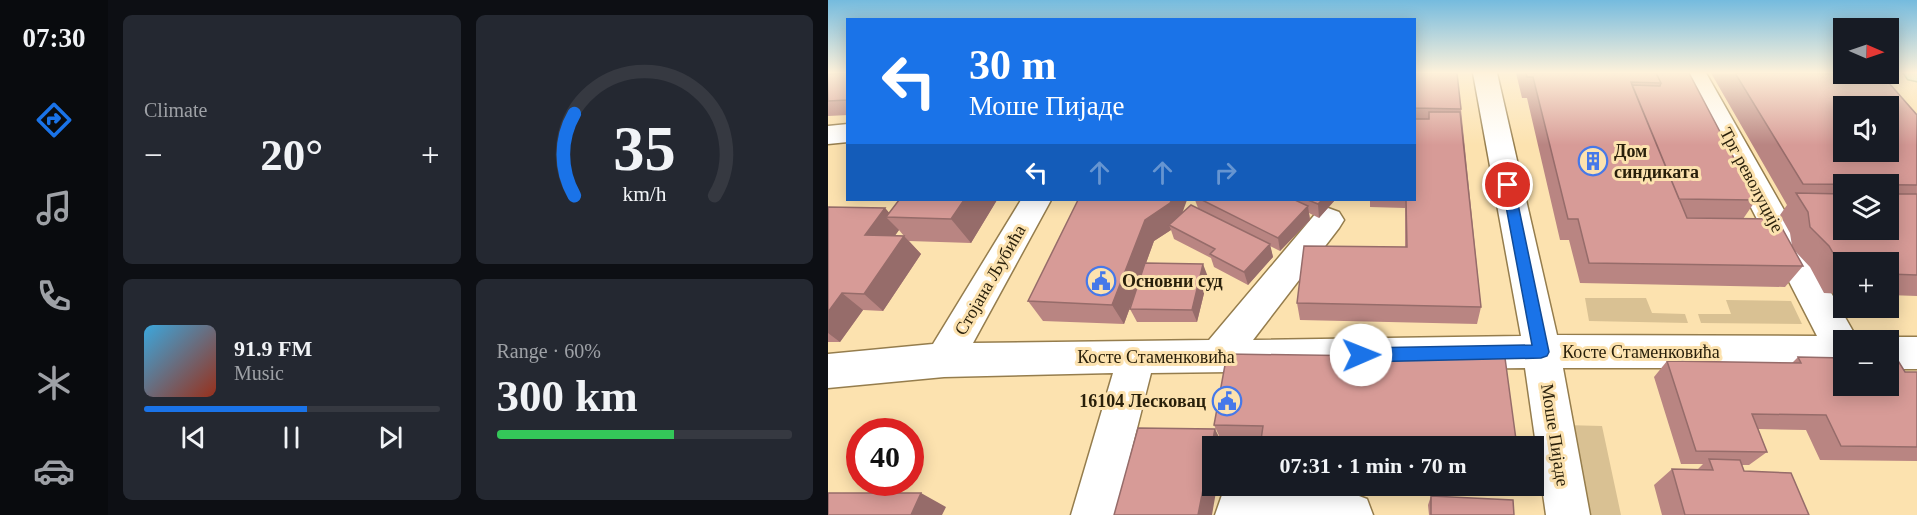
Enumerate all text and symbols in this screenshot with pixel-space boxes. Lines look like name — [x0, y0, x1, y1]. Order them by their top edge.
north arrow — [1833, 18, 1899, 84]
map controls — [1833, 18, 1899, 396]
text: 07:30 — [23, 23, 86, 53]
icon: left — [870, 42, 948, 120]
text: 30 m — [969, 42, 1057, 88]
text: Моше Пијаде — [969, 91, 1125, 121]
button: sound — [1833, 96, 1899, 162]
icon: directions — [33, 99, 75, 141]
text: Climate — [144, 99, 207, 121]
text: 35 — [613, 114, 675, 183]
street label: Трг револуције — [1716, 124, 1788, 236]
text: 20° — [260, 130, 323, 180]
text: − — [144, 137, 163, 173]
text: + — [421, 137, 440, 173]
place label: Дом синдиката — [1614, 141, 1699, 182]
building icon: Дом синдиката — [1577, 145, 1609, 177]
icon: left — [1020, 156, 1053, 189]
icon: ahead — [1083, 156, 1116, 189]
icon: ahead — [1146, 156, 1179, 189]
icon: right — [1209, 156, 1242, 189]
pin — [1482, 159, 1533, 210]
icon: arrive — [1491, 168, 1524, 201]
button: layers — [1833, 174, 1899, 240]
text: km/h — [622, 183, 667, 207]
icon: music — [33, 187, 75, 229]
street label: Стојана Љубића — [950, 221, 1030, 339]
button: + — [1833, 252, 1899, 318]
public building icon: Основни суд — [1085, 265, 1117, 297]
place label: Основни суд — [1122, 271, 1223, 291]
icon: phone — [33, 275, 75, 317]
position arrow — [1329, 323, 1393, 387]
button: − — [1833, 330, 1899, 396]
text: 91.9 FM — [234, 336, 312, 361]
text: Range · 60% — [497, 340, 601, 362]
street label: Косте Стаменковића — [1562, 342, 1720, 362]
street label: Косте Стаменковића — [1077, 347, 1235, 367]
icon: climate — [33, 362, 75, 404]
text: Music — [234, 362, 284, 384]
text: 300 km — [497, 371, 638, 421]
street label: Моше Пијаде — [1537, 382, 1573, 488]
public building icon: 16104 Лесковац — [1211, 385, 1243, 417]
place label: 16104 Лесковац — [1079, 391, 1207, 411]
speed limit sign: 40 — [846, 418, 924, 496]
icon: previous — [177, 421, 210, 454]
icon: pause — [275, 421, 308, 454]
icon: next — [374, 421, 407, 454]
icon: car — [33, 450, 75, 492]
text: 07:31 · 1 min · 70 m — [1280, 453, 1467, 478]

